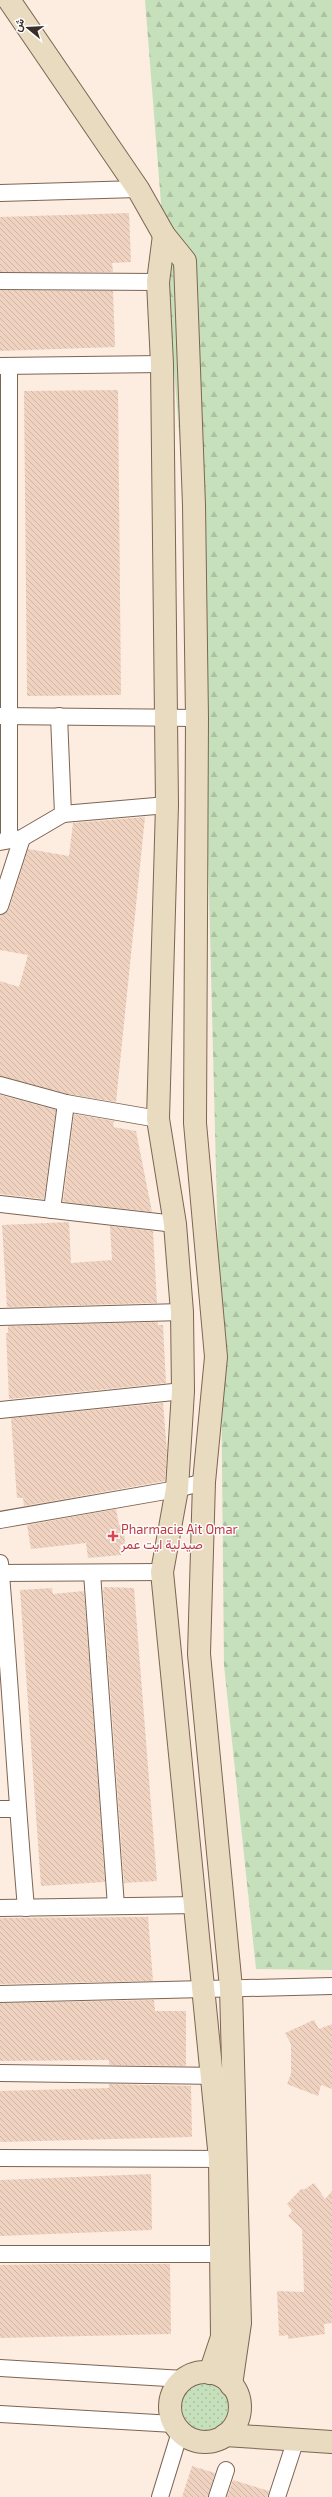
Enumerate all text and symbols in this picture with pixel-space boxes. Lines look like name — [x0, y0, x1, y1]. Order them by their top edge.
north arrow — [8, 8, 48, 48]
text: ش — [10, 16, 27, 33]
place label: Pharmacie Ait Omar صيدلية ايت عمر — [120, 1521, 238, 1553]
marker: Pharmacie Ait Omar صيدلية ايت عمر — [108, 1531, 118, 1541]

